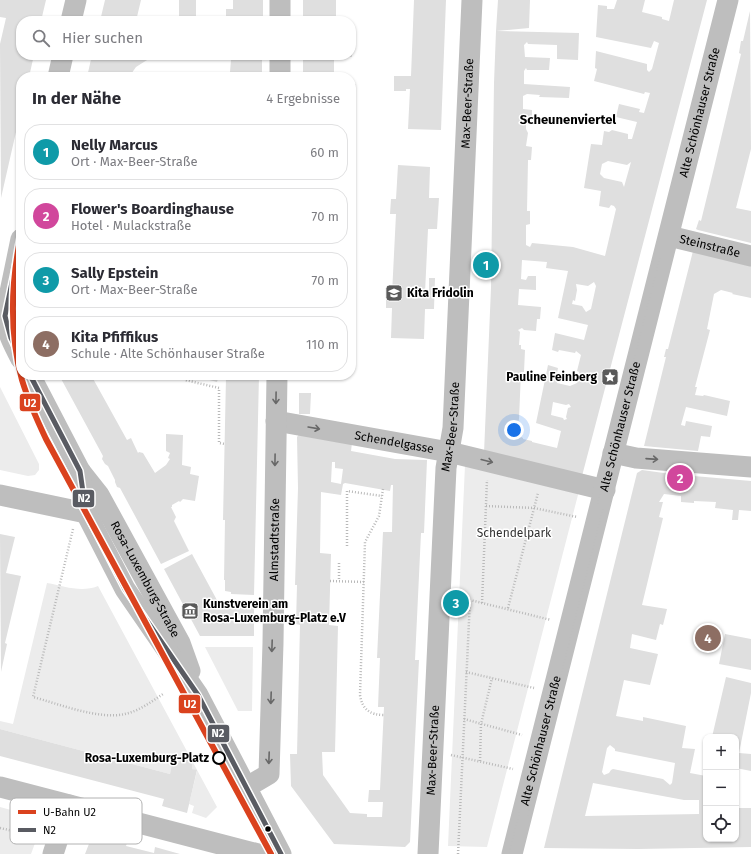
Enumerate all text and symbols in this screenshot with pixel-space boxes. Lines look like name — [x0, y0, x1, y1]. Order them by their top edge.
search box — [16, 16, 356, 60]
icon: search — [30, 27, 52, 49]
text: Hier suchen — [62, 29, 143, 47]
street label: Alte Schönhauser Straße — [676, 46, 723, 179]
street label: Max-Beer-Straße — [458, 58, 476, 149]
text: In der Nähe — [32, 88, 121, 109]
text: 4 Ergebnisse — [266, 91, 340, 106]
district label: Scheunenviertel — [520, 112, 616, 127]
text: Nelly Marcus — [71, 136, 158, 154]
text: 1 — [43, 145, 49, 160]
text: 60 m — [310, 145, 339, 160]
text: Ort · Max-Beer-Straße — [71, 154, 198, 169]
text: Flower's Boardinghause — [71, 200, 234, 218]
text: 2 — [43, 209, 49, 224]
text: 70 m — [312, 209, 339, 224]
text: Hotel · Mulackstraße — [71, 218, 191, 233]
street label: Steinstraße — [678, 232, 742, 260]
pin: 1 — [473, 250, 499, 280]
text: Sally Epstein — [71, 264, 158, 282]
text: 3 — [43, 273, 49, 288]
text: 70 m — [312, 273, 339, 288]
text: Ort · Max-Beer-Straße — [71, 282, 198, 297]
school or university icon: Kita Fridolin — [384, 283, 404, 303]
place label: Kita Fridolin — [407, 286, 474, 300]
text: Kita Pfiffikus — [71, 328, 158, 346]
text: 4 — [42, 337, 50, 352]
text: 110 m — [306, 337, 339, 352]
text: Schule · Alte Schönhauser Straße — [71, 346, 265, 361]
street label: Alte Schönhauser Straße — [597, 360, 643, 493]
place icon: Pauline Feinberg — [600, 367, 620, 387]
place label: Pauline Feinberg — [506, 370, 597, 384]
street label: Max-Beer-Straße — [438, 382, 462, 473]
one-way arrow — [272, 391, 280, 404]
line badge: U2 — [19, 393, 41, 412]
text: U2 — [24, 397, 37, 410]
your location — [504, 420, 524, 440]
one-way arrow — [307, 424, 320, 432]
street label: Schendelgasse — [353, 428, 435, 456]
one-way arrow — [271, 453, 279, 466]
one-way arrow — [645, 456, 658, 463]
one-way arrow — [480, 458, 493, 465]
pin: 2 — [667, 463, 693, 493]
line badge: N2 — [72, 489, 95, 508]
text: N2 — [78, 492, 91, 505]
street label: Almstadtstraße — [267, 498, 282, 581]
street label: Rosa-Luxemburg-Straße — [108, 519, 183, 640]
park label: Schendelpark — [477, 526, 552, 540]
pin: 3 — [443, 588, 469, 618]
place label: Kunstverein am Rosa-Luxemburg-Platz e.V — [203, 597, 347, 625]
museum icon: Kunstverein am Rosa-Luxemburg-Platz e.V — [180, 601, 200, 621]
pin: 4 — [695, 623, 721, 653]
one-way arrow — [269, 639, 276, 652]
street label: Alte Schönhauser Straße — [518, 674, 564, 807]
one-way arrow — [267, 691, 275, 704]
line badge: U2 — [178, 694, 201, 714]
text: U2 — [184, 698, 197, 711]
street label: Max-Beer-Straße — [424, 705, 442, 796]
line badge: N2 — [207, 724, 230, 743]
text: N2 — [212, 727, 225, 740]
map controls — [703, 734, 739, 842]
button: + — [703, 734, 739, 770]
place label: Rosa-Luxemburg-Platz — [85, 751, 209, 765]
marker: Rosa-Luxemburg-Platz — [212, 751, 226, 765]
one-way arrow — [265, 751, 273, 764]
button: − — [703, 770, 739, 806]
legend — [10, 798, 142, 844]
text: U-Bahn U2 — [43, 806, 96, 819]
button: locate — [703, 806, 739, 842]
text: N2 — [43, 824, 56, 837]
unlabelled marker — [263, 824, 273, 834]

